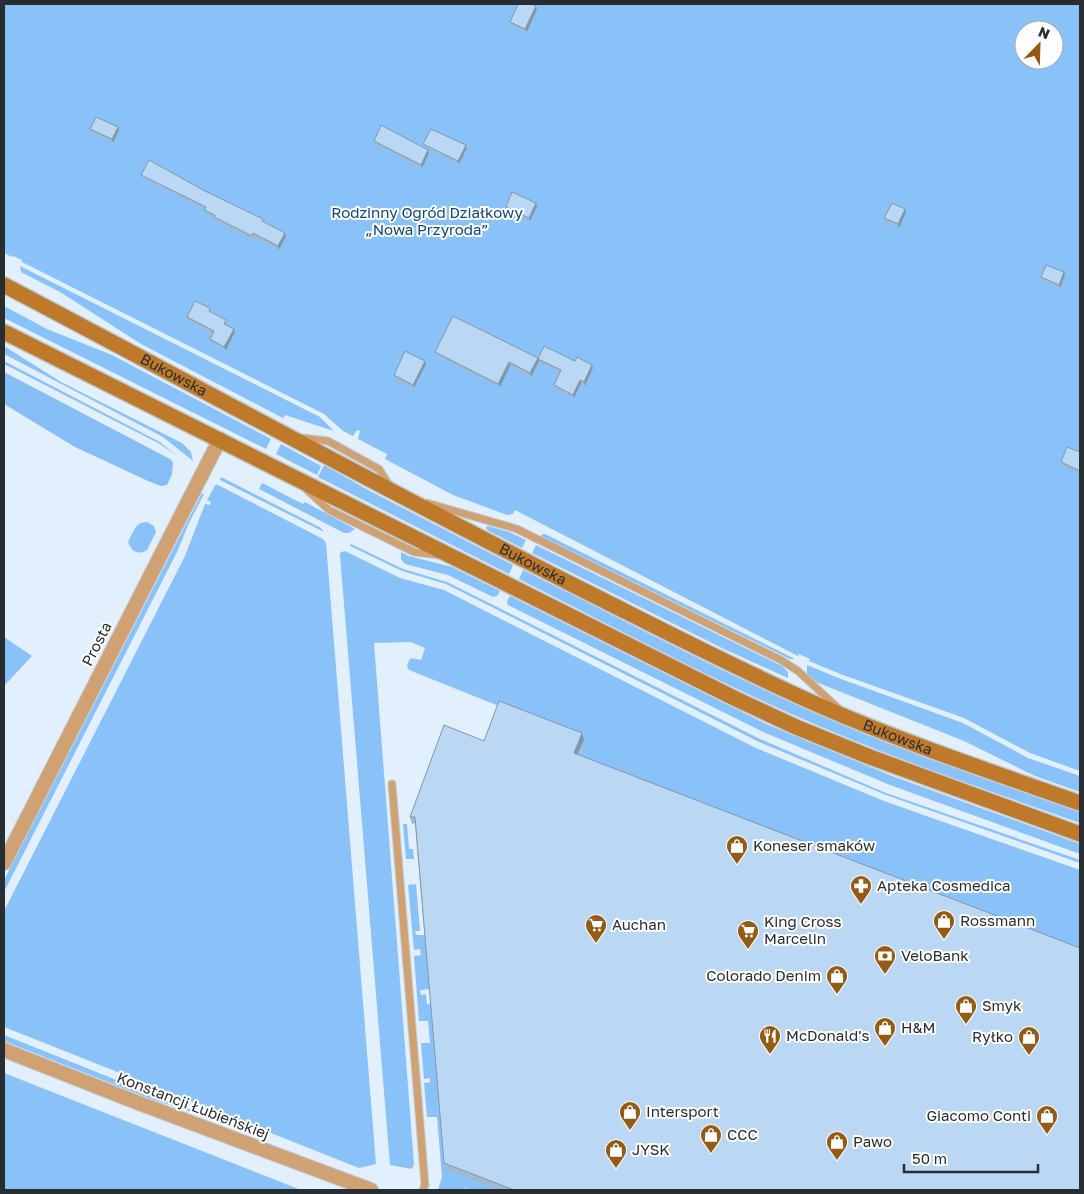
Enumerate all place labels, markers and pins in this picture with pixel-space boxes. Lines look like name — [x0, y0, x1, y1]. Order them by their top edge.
shop icon: Koneser smaków — [725, 834, 749, 865]
place label: Koneser smaków — [753, 836, 875, 854]
pharmacy icon: Apteka Cosmedica — [849, 874, 873, 905]
place label: Apteka Cosmedica — [877, 876, 1011, 894]
shop icon: Rossmann — [932, 909, 956, 940]
place label: Rossmann — [960, 911, 1035, 929]
place label: King Cross Marcelin — [764, 912, 841, 947]
supermarket icon: Auchan — [584, 913, 608, 944]
place label: Auchan — [612, 915, 666, 933]
supermarket icon: King Cross Marcelin — [736, 919, 760, 950]
bank icon: VeloBank — [873, 944, 897, 975]
place label: VeloBank — [901, 946, 969, 964]
shop icon: Colorado Denim — [825, 964, 849, 995]
place label: Colorado Denim — [706, 966, 821, 984]
shop icon: Smyk — [954, 994, 978, 1025]
place label: Smyk — [982, 996, 1022, 1014]
shop icon: H&M — [873, 1016, 897, 1047]
place label: H&M — [901, 1018, 935, 1036]
restaurant icon: McDonald's — [758, 1024, 782, 1055]
shop icon: Ryłko — [1017, 1025, 1041, 1056]
place label: McDonald's — [786, 1026, 869, 1044]
place label: Ryłko — [972, 1027, 1013, 1045]
shop icon: Intersport — [618, 1100, 642, 1131]
place label: Intersport — [646, 1102, 719, 1120]
shop icon: Giacomo Conti — [1035, 1104, 1059, 1135]
place label: Giacomo Conti — [926, 1106, 1031, 1124]
shop icon: CCC — [699, 1123, 723, 1154]
place label: CCC — [727, 1125, 758, 1143]
shop icon: Pawo — [825, 1130, 849, 1161]
place label: Pawo — [853, 1132, 892, 1150]
shop icon: JYSK — [604, 1138, 628, 1169]
place label: JYSK — [632, 1140, 670, 1158]

